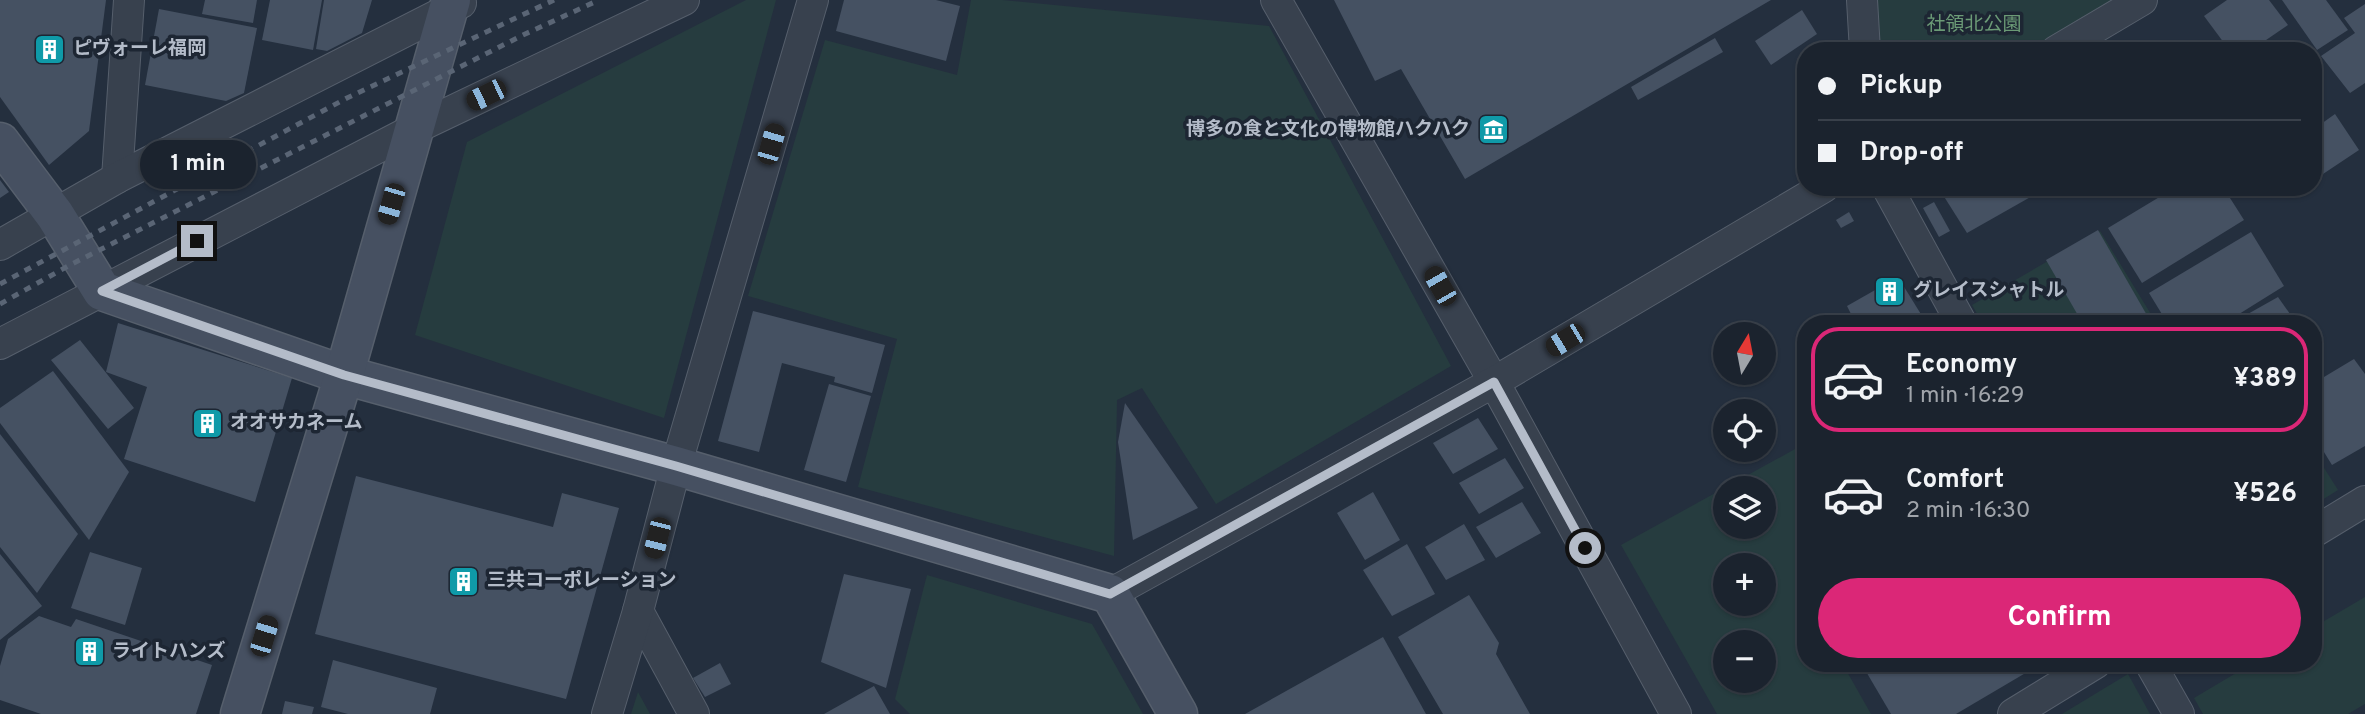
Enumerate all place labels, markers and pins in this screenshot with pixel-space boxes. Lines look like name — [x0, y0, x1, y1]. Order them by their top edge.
building icon: ピヴォーレ福岡 — [33, 32, 67, 66]
place label: ピヴォーレ福岡 — [73, 37, 206, 61]
museum icon: 博多の食と文化の博物館ハクハク — [1476, 113, 1510, 147]
place label: 博多の食と文化の博物館ハクハク — [1186, 118, 1470, 142]
building icon: グレイスシャトル — [1873, 274, 1907, 308]
place label: グレイスシャトル — [1913, 279, 2064, 303]
building icon: オオサカネーム — [190, 406, 224, 440]
place label: オオサカネーム — [230, 411, 362, 435]
building icon: 三共コーポレーション — [447, 564, 481, 598]
place label: 三共コーポレーション — [487, 569, 677, 593]
building icon: ライトハンズ — [72, 635, 106, 669]
place label: ライトハンズ — [112, 640, 226, 664]

